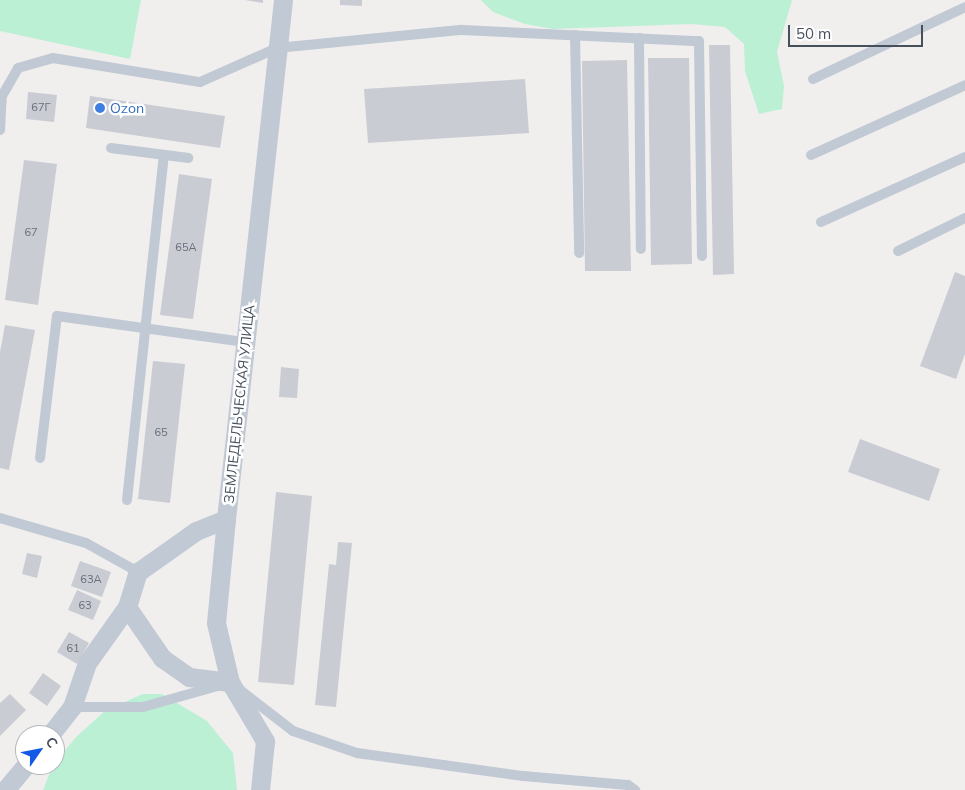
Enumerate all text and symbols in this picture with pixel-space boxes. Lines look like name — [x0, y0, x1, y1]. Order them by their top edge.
scale bar — [790, 15, 925, 47]
text: 50 m — [796, 24, 831, 43]
house number: 67Г — [31, 100, 51, 114]
place label: Ozon — [110, 100, 144, 116]
marker: Ozon — [94, 102, 106, 114]
house number: 67 — [24, 225, 38, 239]
house number: 65А — [175, 240, 197, 254]
street label: ЗЕМЛЕДЕЛЬЧЕСКАЯ УЛИЦА — [220, 304, 258, 504]
house number: 65 — [154, 425, 168, 439]
house number: 63А — [80, 572, 102, 586]
house number: 63 — [78, 598, 92, 612]
house number: 61 — [66, 641, 80, 655]
north arrow — [15, 725, 65, 775]
text: С — [42, 733, 62, 751]

